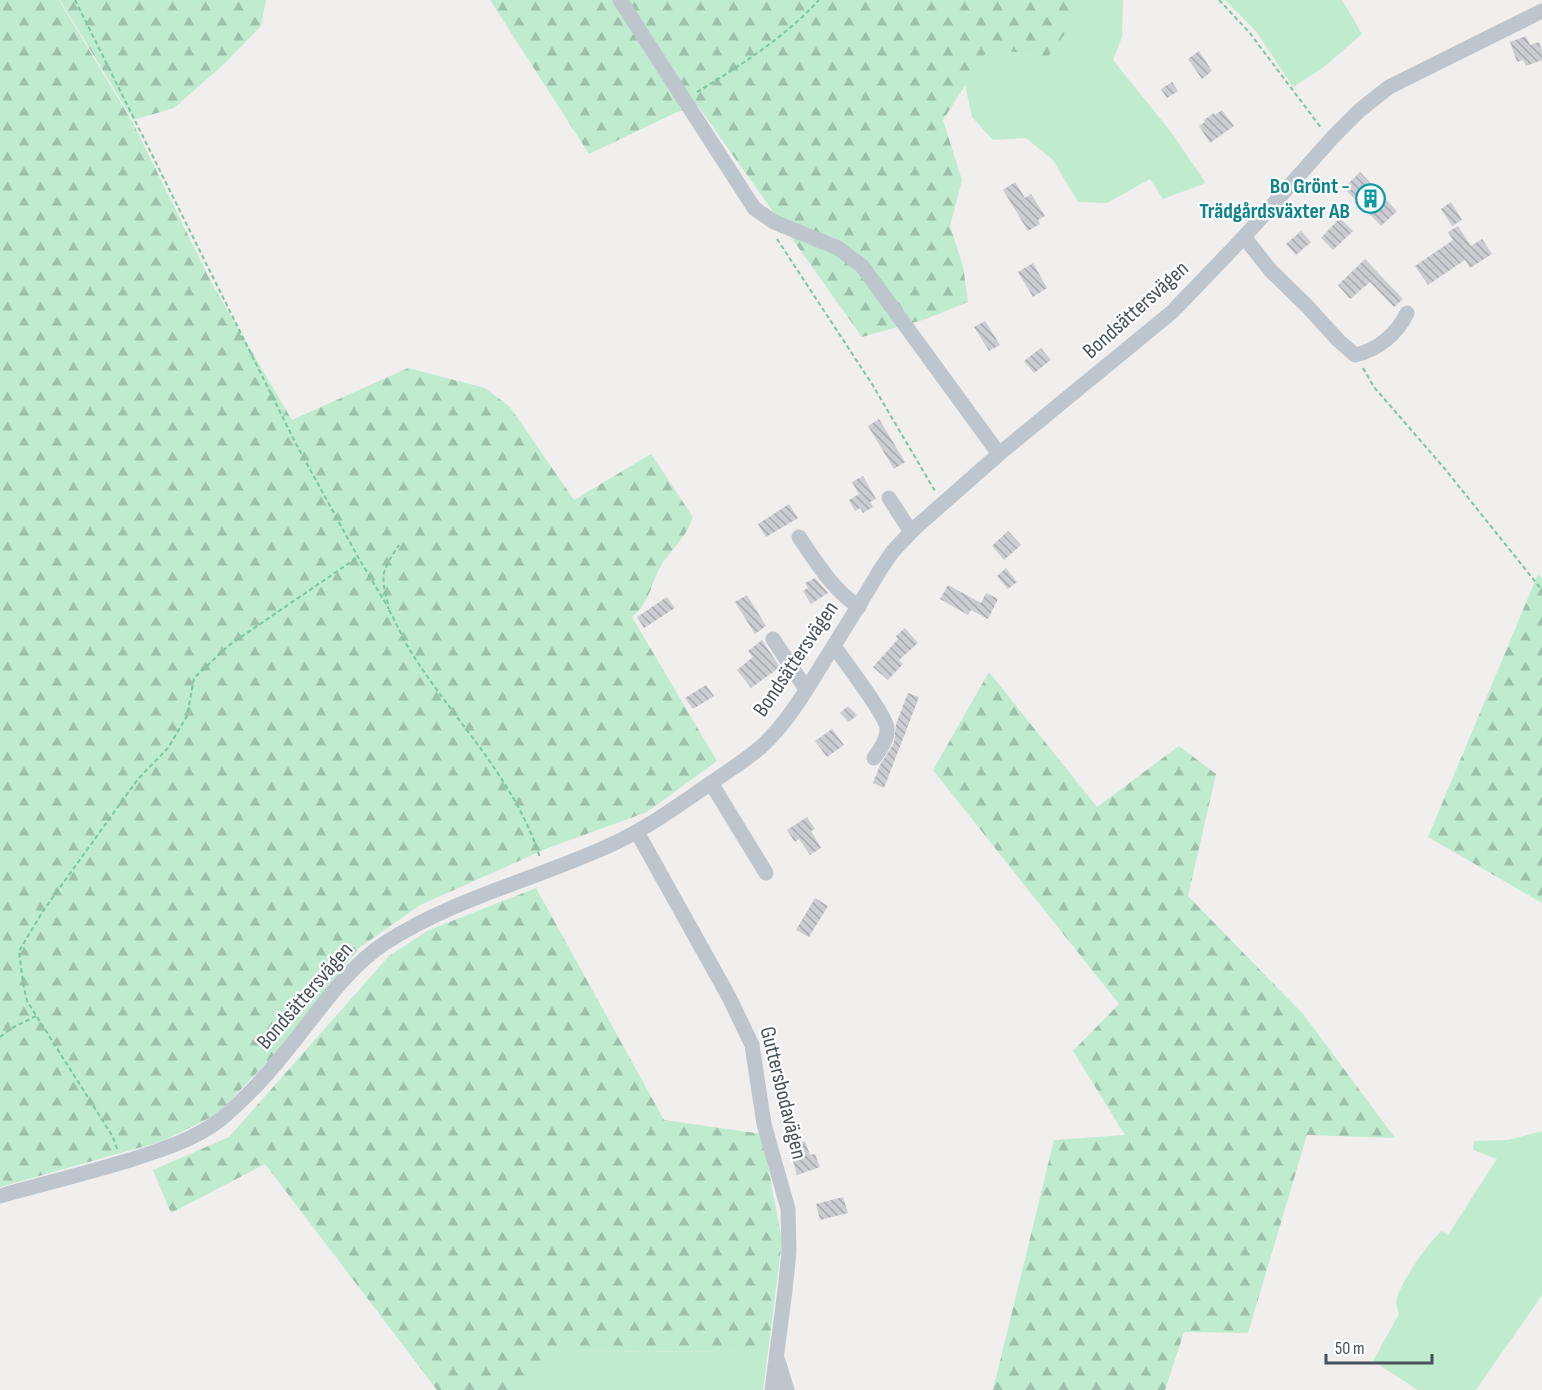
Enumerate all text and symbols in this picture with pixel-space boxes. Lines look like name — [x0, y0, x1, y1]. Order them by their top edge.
place label: Bo Grönt - Trädgårdsväxter AB — [1199, 173, 1350, 225]
building icon: Bo Grönt - Trädgårdsväxter AB — [1355, 183, 1387, 215]
street label: Bondsättersvägen — [1077, 255, 1195, 365]
street label: Bondsättersvägen — [748, 596, 844, 722]
street label: Bondsättersvägen — [251, 937, 359, 1055]
street label: Guttersbodavägen — [754, 1024, 812, 1162]
scale bar — [1326, 1327, 1432, 1365]
text: 50 m — [1335, 1338, 1365, 1359]

